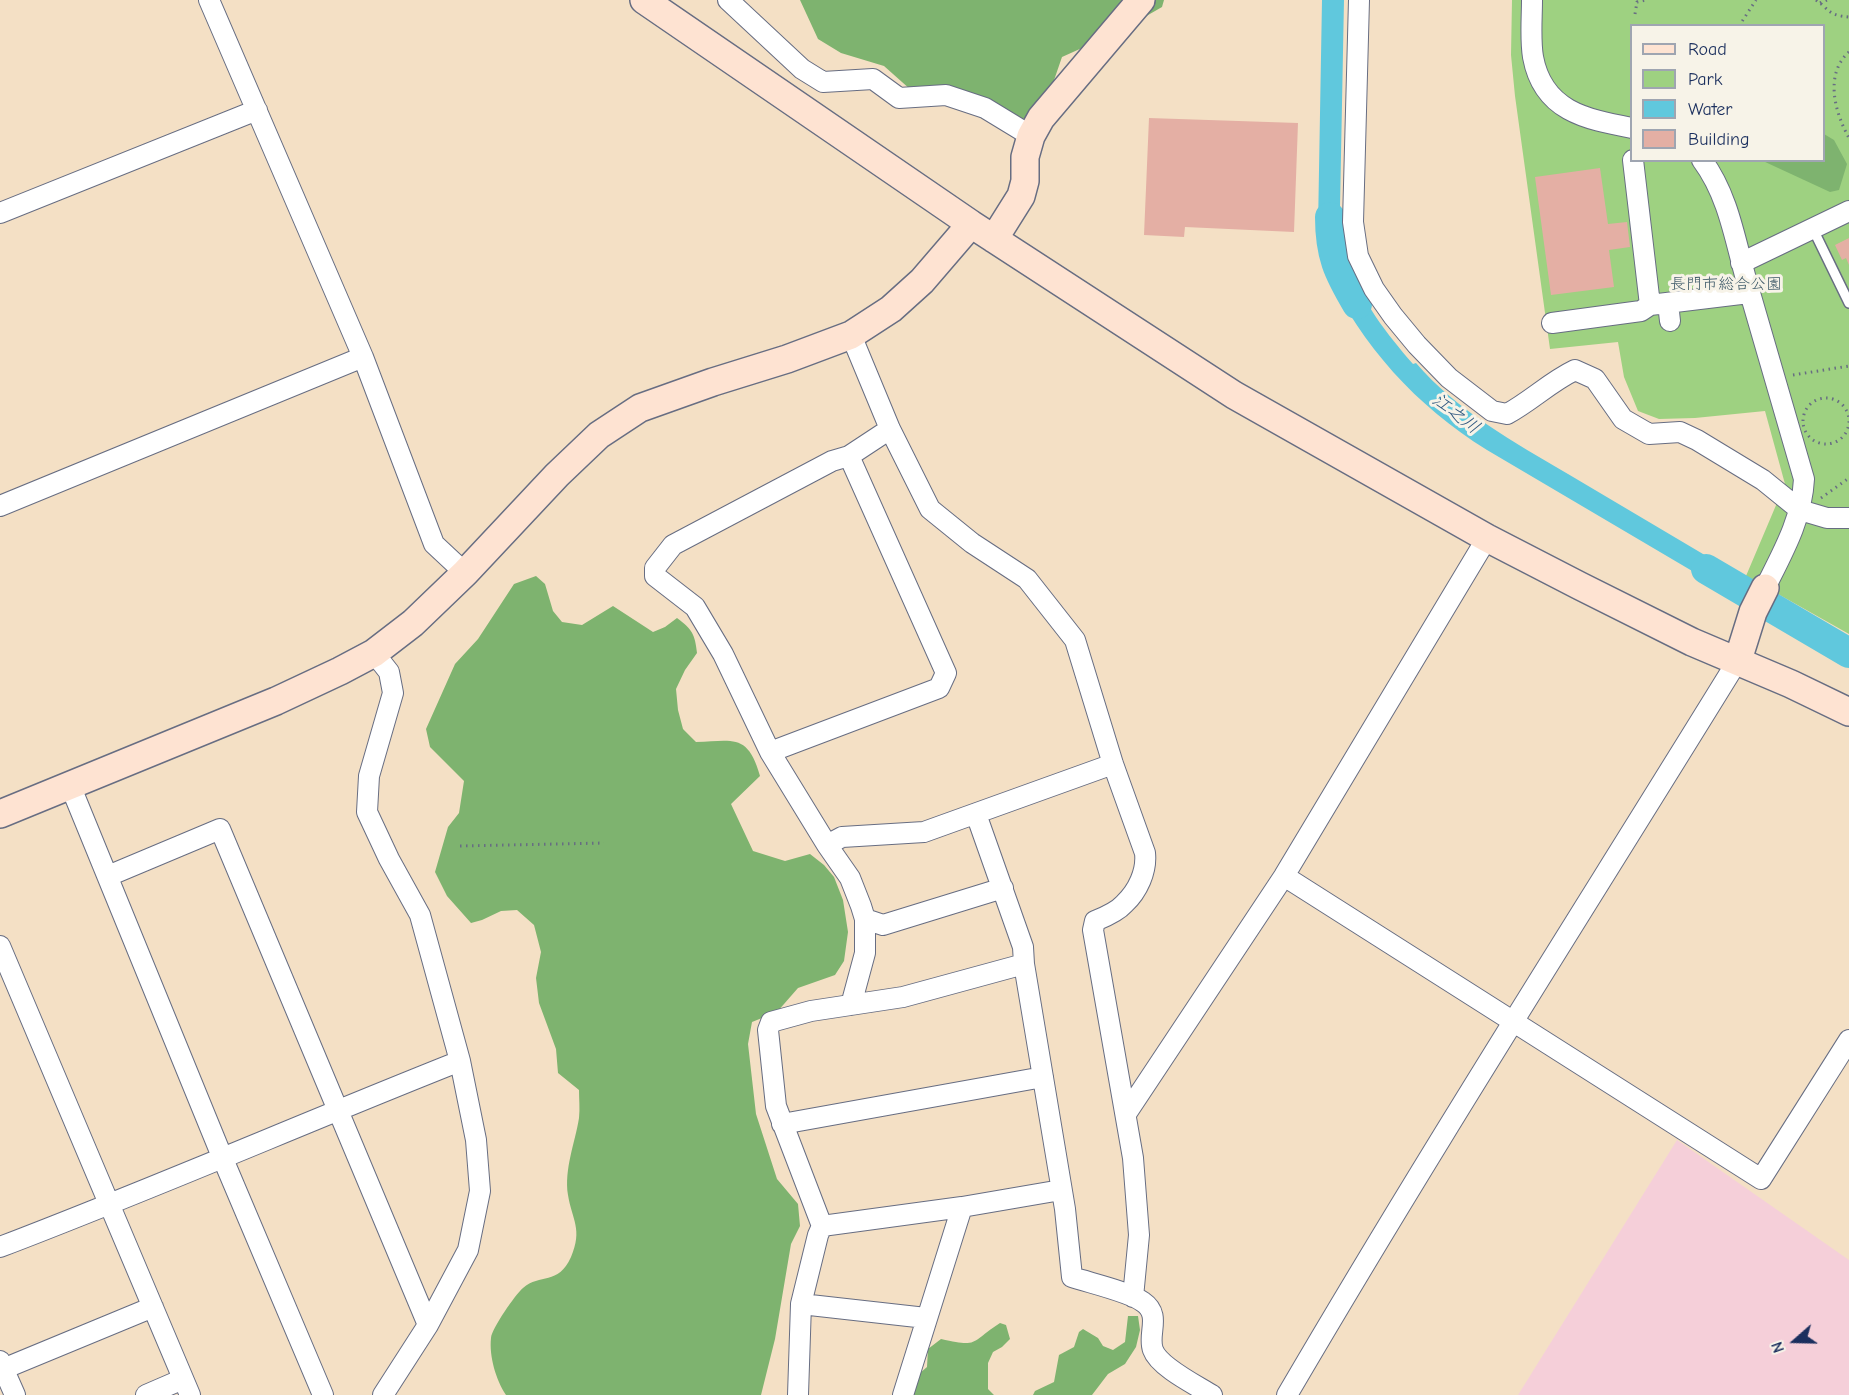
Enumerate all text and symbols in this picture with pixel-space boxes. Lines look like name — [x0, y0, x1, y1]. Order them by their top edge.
legend — [1630, 24, 1825, 162]
text: Road — [1688, 39, 1727, 60]
text: Park — [1688, 69, 1722, 90]
text: Water — [1688, 99, 1732, 120]
text: Building — [1688, 129, 1750, 150]
park label: 長門市総合公園 — [1670, 274, 1782, 294]
water label: 江之川 — [1428, 389, 1484, 439]
north arrow — [1765, 1311, 1825, 1371]
text: N — [1768, 1339, 1788, 1355]

